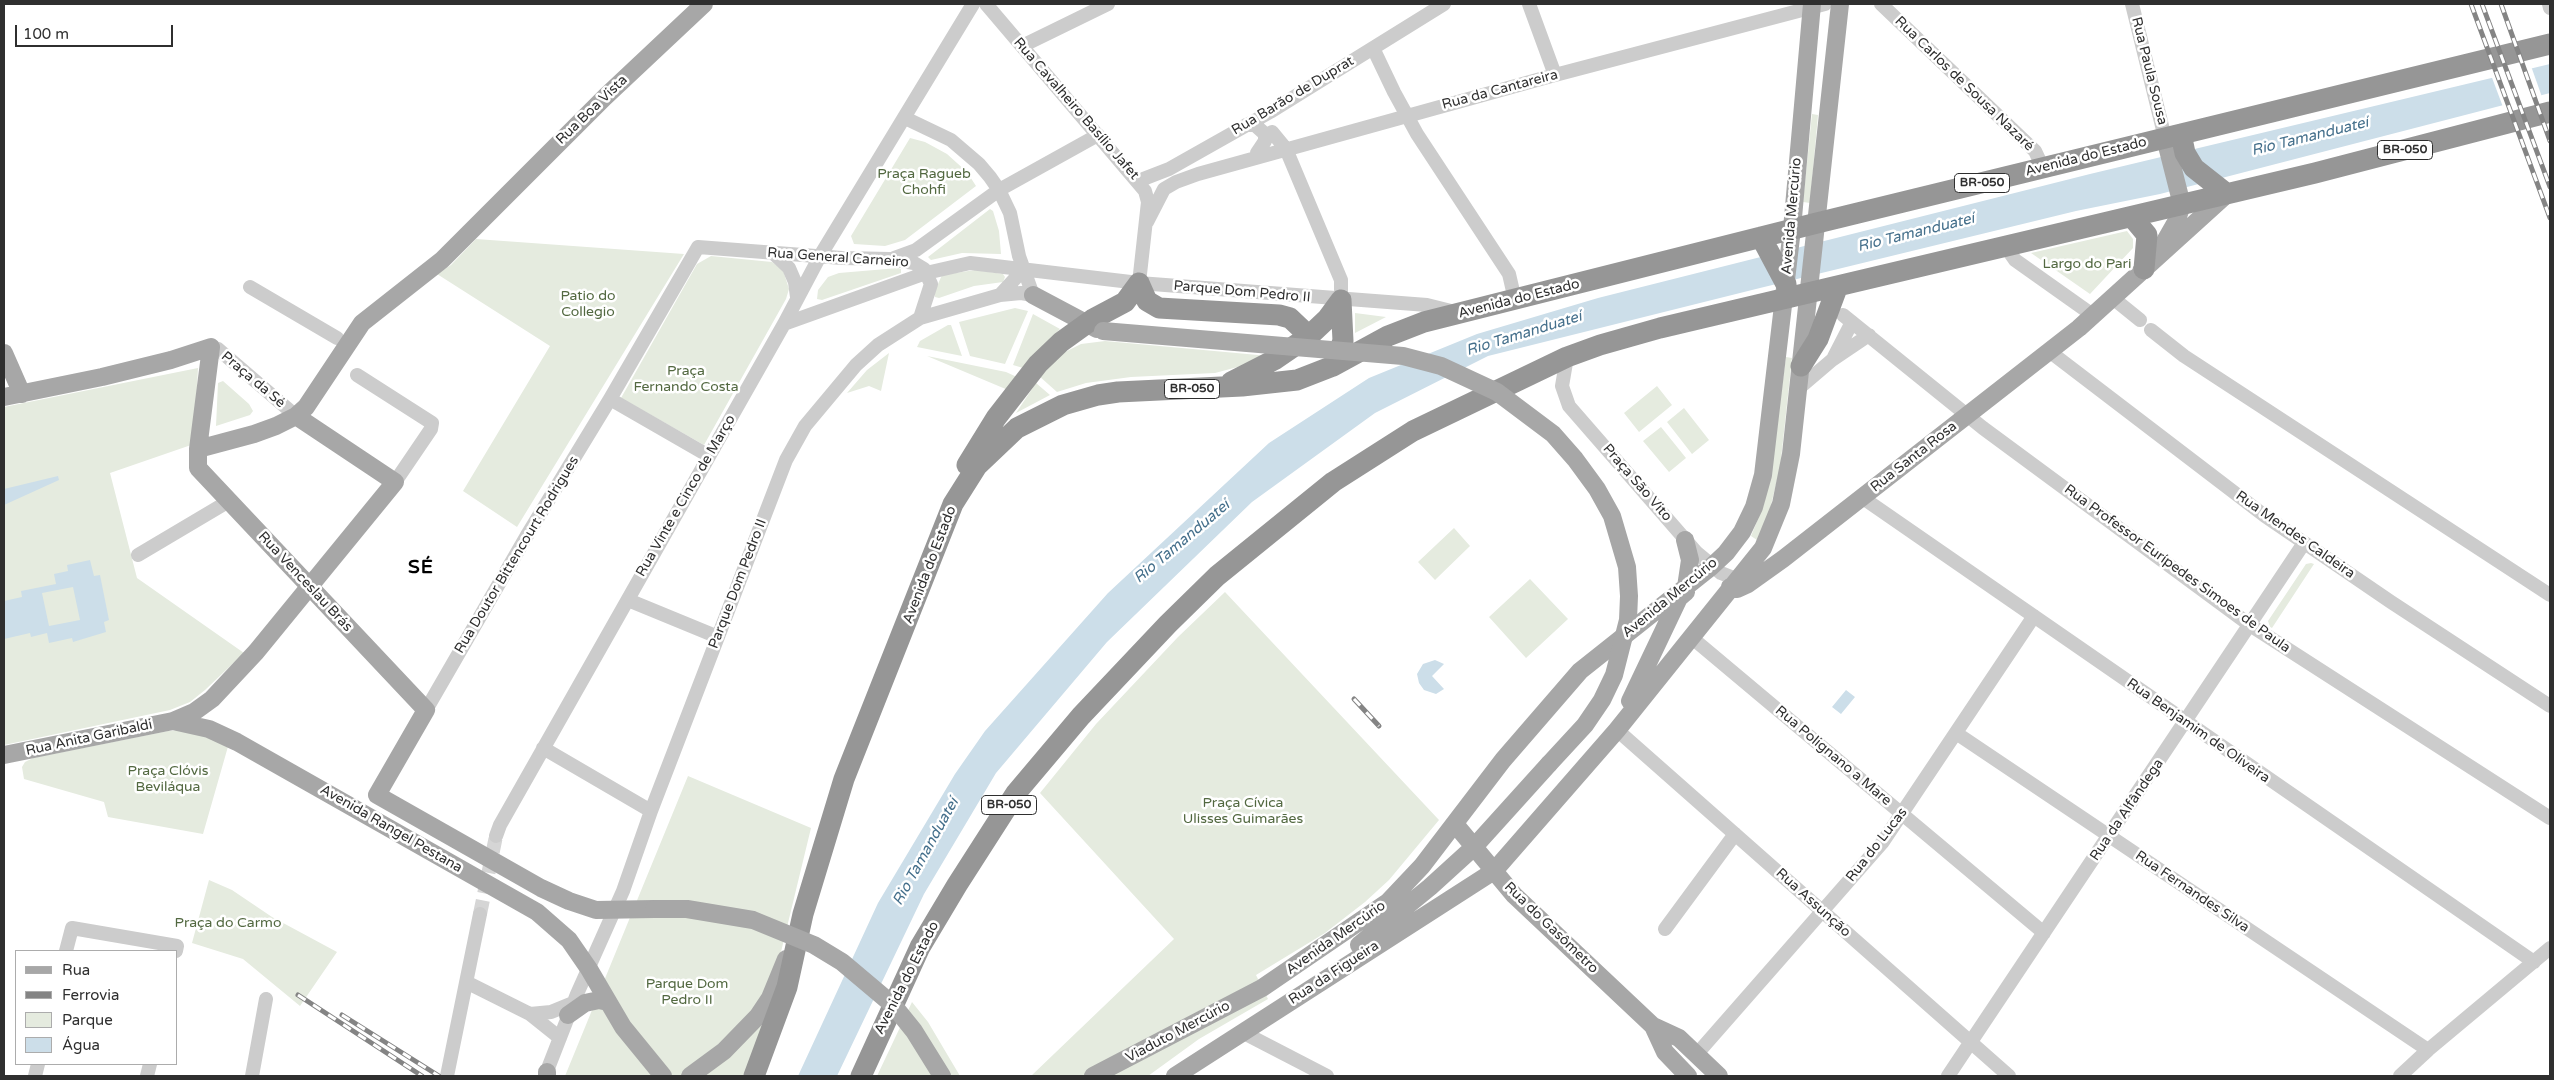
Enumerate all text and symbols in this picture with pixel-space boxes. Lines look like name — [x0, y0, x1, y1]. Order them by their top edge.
street label: Rua Carlos de Sousa Nazaré — [1891, 13, 2037, 155]
scale bar — [18, 15, 175, 47]
street label: Rua Paula Sousa — [2127, 15, 2171, 127]
text: 100 m — [23, 25, 69, 43]
street label: Rua Cavalheiro Basílio Jafet — [1010, 35, 1142, 183]
street label: Rua Barão de Duprat — [1229, 53, 1357, 139]
street label: Rua da Cantareira — [1440, 66, 1560, 114]
street label: Rua Boa Vista — [553, 72, 631, 148]
water label: Rio Tamanduateí — [2250, 114, 2370, 160]
street label: Avenida do Estado — [2024, 134, 2148, 180]
road number: BR-050 — [2378, 140, 2432, 160]
street label: Avenida Mercúrio — [1779, 157, 1805, 275]
park label: Praça Ragueb Chohfi — [877, 166, 971, 198]
road number: BR-050 — [1954, 174, 2010, 192]
water label: Rio Tamanduateí — [1856, 210, 1976, 256]
street label: Rua General Carneiro — [767, 245, 909, 271]
park label: Largo do Pari — [2043, 256, 2131, 272]
street label: Avenida do Estado — [1457, 276, 1581, 322]
street label: Parque Dom Pedro II — [1173, 278, 1311, 306]
park label: Patio do Collegio — [560, 288, 616, 321]
water label: Rio Tamanduateí — [1464, 308, 1584, 360]
street label: Praça da Sé — [218, 348, 288, 412]
park label: Praça Fernando Costa — [633, 363, 739, 396]
road number: BR-050 — [1164, 379, 1220, 398]
street label: Rua Vinte e Cinco de Março — [633, 412, 739, 580]
street label: Rua Santa Rosa — [1868, 418, 1960, 496]
street label: Praça São Vito — [1599, 441, 1675, 525]
street label: Rua Doutor Bittencourt Rodrigues — [451, 453, 583, 657]
street label: Rua Professor Eurípedes Simoes de Paula — [2061, 481, 2293, 657]
street label: Rua Mendes Caldeira — [2232, 488, 2358, 582]
water label: Rio Tamanduateí — [1130, 497, 1234, 587]
street label: Avenida do Estado — [900, 504, 960, 626]
street label: Parque Dom Pedro II — [706, 517, 770, 651]
street label: Rua Venceslau Brás — [254, 529, 356, 635]
street label: Avenida Mercúrio — [1619, 555, 1721, 641]
district label: SÉ — [408, 557, 434, 579]
street label: Rua Benjamim de Oliveira — [2123, 675, 2273, 787]
street label: Rua Polignano a Mare — [1771, 702, 1895, 810]
street label: Rua Anita Garibaldi — [24, 716, 154, 760]
street label: Rua da Alfândega — [2087, 756, 2167, 864]
park label: Praça Clóvis Beviláqua — [128, 763, 208, 796]
street label: Avenida Rangel Pestana — [317, 781, 465, 877]
water label: Rio Tamanduateí — [889, 795, 963, 909]
park label: Praça Cívica Ulisses Guimarães — [1183, 795, 1303, 828]
road number: BR-050 — [982, 796, 1036, 814]
street label: Rua do Lucas — [1843, 805, 1911, 885]
street label: Rua Fernandes Silva — [2132, 848, 2252, 936]
street label: Rua Assunção — [1772, 865, 1854, 941]
street label: Rua do Gasômetro — [1500, 879, 1602, 977]
street label: Avenida Mercúrio — [1283, 897, 1389, 979]
park label: Praça do Carmo — [175, 915, 281, 931]
street label: Avenida do Estado — [871, 919, 943, 1037]
street label: Rua da Figueira — [1286, 938, 1382, 1008]
legend — [15, 950, 178, 1065]
text: Rua — [62, 961, 90, 979]
park label: Parque Dom Pedro II — [646, 976, 728, 1009]
text: Ferrovia — [62, 986, 119, 1004]
street label: Viaduto Mercúrio — [1123, 997, 1233, 1067]
text: Parque — [62, 1011, 113, 1029]
text: Água — [62, 1036, 100, 1054]

